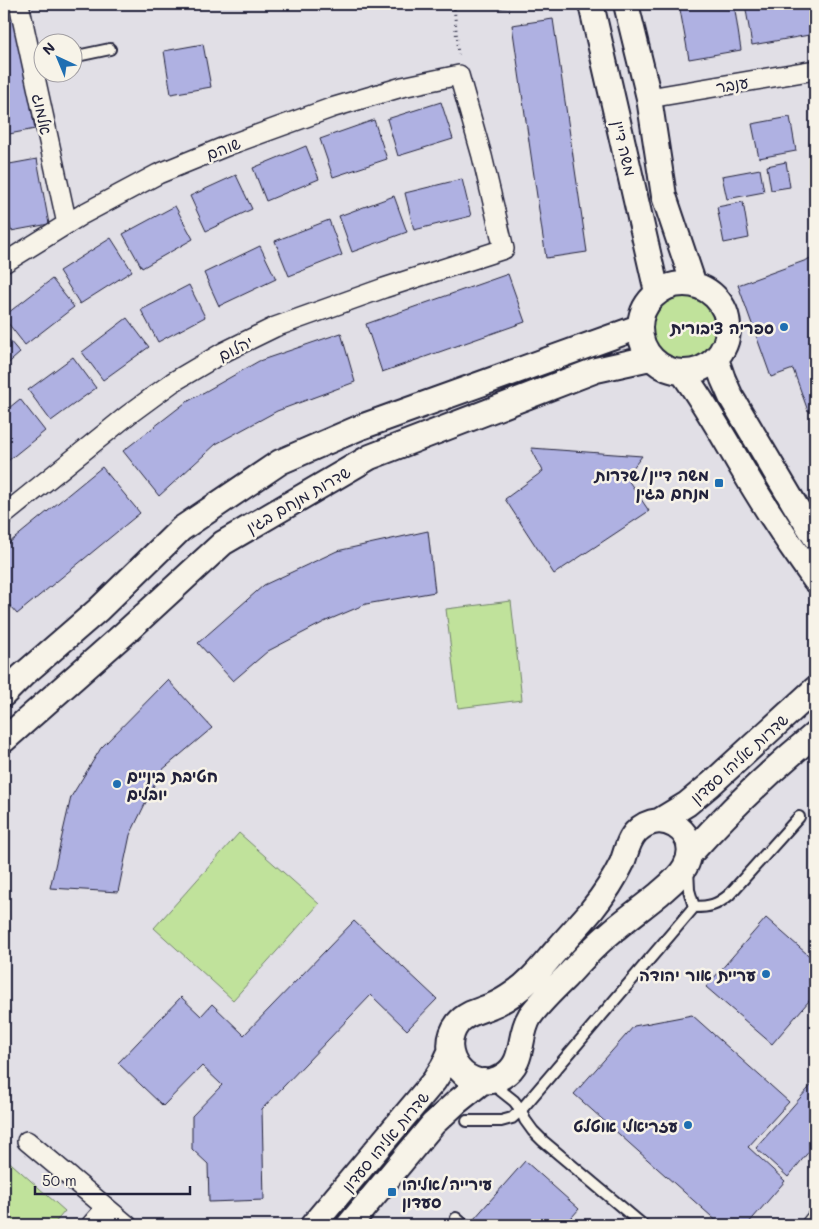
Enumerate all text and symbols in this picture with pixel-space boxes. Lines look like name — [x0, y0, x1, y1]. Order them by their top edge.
north arrow — [32, 32, 82, 82]
text: N — [38, 38, 59, 59]
street label: ענבר — [714, 71, 750, 97]
street label: אלמוג — [28, 91, 58, 137]
street label: משה דיין — [608, 118, 642, 178]
street label: שוהם — [203, 132, 243, 164]
place label: ספריה ציבורית — [669, 317, 774, 338]
marker: ספריה ציבורית — [778, 321, 790, 333]
street label: יהלום — [214, 330, 256, 366]
street label: שדרות מנחם בגין — [242, 461, 354, 537]
place label: משה דיין/שדרות מנחם בגין — [593, 464, 709, 503]
marker: משה דיין/שדרות מנחם בגין — [713, 477, 725, 489]
street label: שדרות אליהו סעדון — [685, 708, 793, 808]
place label: חטיבת ביניים יובלים — [127, 765, 218, 804]
marker: חטיבת ביניים יובלים — [111, 778, 123, 790]
place label: עריית אור יהודה — [639, 964, 756, 985]
marker: עריית אור יהודה — [760, 968, 772, 980]
street label: שדרות אליהו סעדון — [337, 1086, 434, 1196]
place label: עזריאלי אוטלט — [573, 1115, 678, 1136]
marker: עזריאלי אוטלט — [682, 1119, 694, 1131]
scale bar — [35, 1164, 190, 1196]
text: 50 m — [42, 1170, 77, 1190]
place label: עירייה/אליהו סעדון — [402, 1173, 492, 1213]
marker: עירייה/אליהו סעדון — [386, 1186, 398, 1198]

